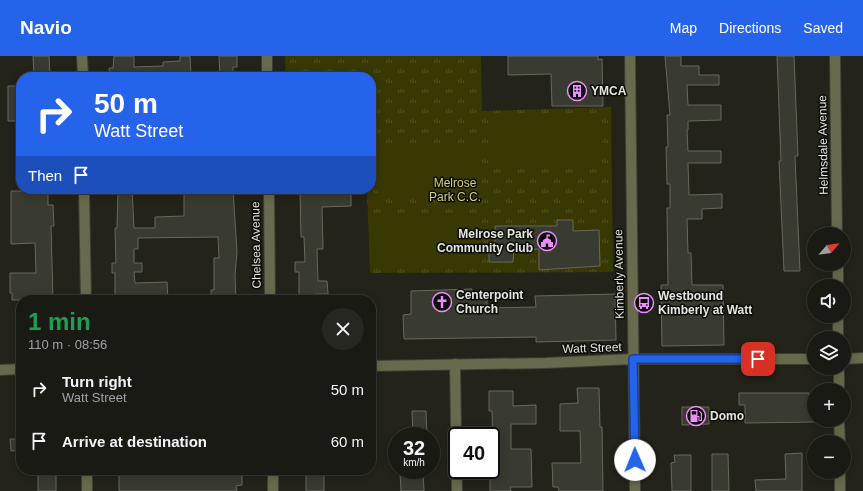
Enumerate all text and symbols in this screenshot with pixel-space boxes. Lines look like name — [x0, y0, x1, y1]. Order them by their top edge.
text: Navio — [20, 17, 72, 38]
text: Map — [670, 20, 697, 36]
text: Directions — [719, 20, 781, 36]
text: Saved — [803, 20, 843, 36]
building icon: YMCA — [566, 80, 588, 102]
place label: YMCA — [591, 84, 627, 98]
icon: right — [28, 88, 80, 140]
text: 50 m — [94, 88, 158, 119]
street label: Helmsdale Avenue — [815, 95, 831, 195]
text: Watt Street — [94, 121, 183, 141]
icon: arrive — [70, 164, 92, 186]
text: Then — [28, 167, 62, 184]
park label: Melrose Park C.C. — [429, 176, 481, 204]
street label: Chelsea Avenue — [248, 201, 264, 289]
place label: Melrose Park Community Club — [437, 227, 533, 255]
north arrow — [807, 227, 851, 271]
map controls — [807, 227, 851, 479]
street label: Kimberly Avenue — [611, 229, 627, 319]
public building icon: Melrose Park Community Club — [536, 230, 558, 252]
button: sound — [807, 279, 851, 323]
place label: Centerpoint Church — [456, 288, 523, 316]
place label: Westbound Kimberly at Watt — [658, 289, 752, 317]
church icon: Centerpoint Church — [431, 291, 453, 313]
bus stop icon: Westbound Kimberly at Watt — [633, 292, 655, 314]
text: 1 min — [28, 308, 91, 335]
button: close — [322, 308, 364, 350]
button: layers — [807, 331, 851, 375]
text: 110 m · 08:56 — [28, 337, 107, 352]
street label: Watt Street — [562, 340, 623, 356]
pin — [741, 342, 775, 376]
icon: arrive — [747, 348, 769, 370]
text: Turn right — [62, 373, 132, 390]
icon: right — [28, 378, 50, 400]
text: 50 m — [331, 381, 364, 398]
button: + — [807, 383, 851, 427]
text: Watt Street — [62, 390, 127, 405]
fuel station icon: Domo — [685, 405, 707, 427]
place label: Domo — [710, 409, 744, 423]
speed limit sign: 40 — [448, 427, 500, 479]
icon: arrive — [28, 430, 50, 452]
text: Arrive at destination — [62, 433, 207, 450]
text: 60 m — [331, 433, 364, 450]
button: − — [807, 435, 851, 479]
text: 32 — [403, 437, 425, 459]
position arrow — [614, 439, 656, 481]
text: km/h — [403, 457, 425, 468]

